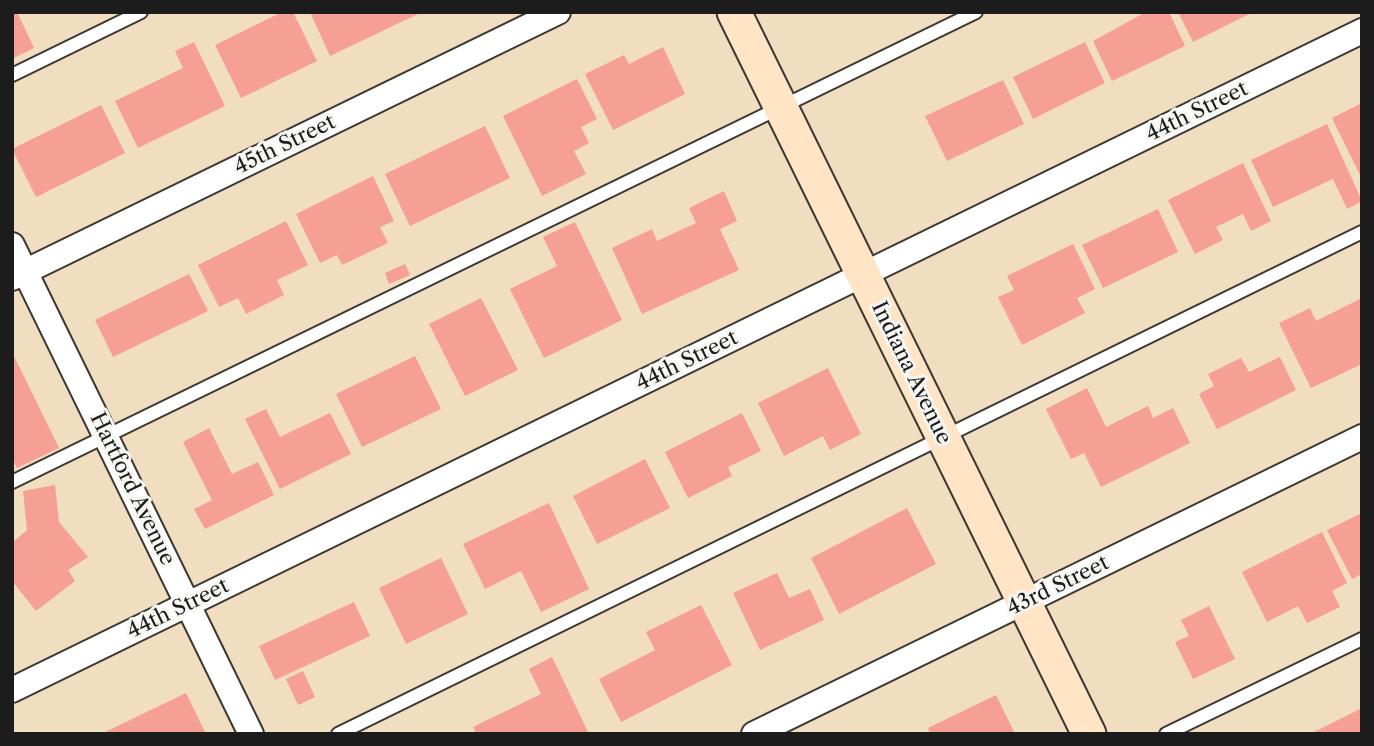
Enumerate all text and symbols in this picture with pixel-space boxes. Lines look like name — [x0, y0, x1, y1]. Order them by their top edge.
street label: 44th Street — [1142, 77, 1252, 147]
street label: 45th Street — [230, 110, 340, 180]
street label: Indiana Avenue — [866, 297, 956, 449]
street label: 44th Street — [632, 326, 742, 396]
street label: Hartford Avenue — [84, 408, 180, 570]
street label: 43rd Street — [1003, 551, 1113, 621]
street label: 44th Street — [123, 574, 233, 644]

